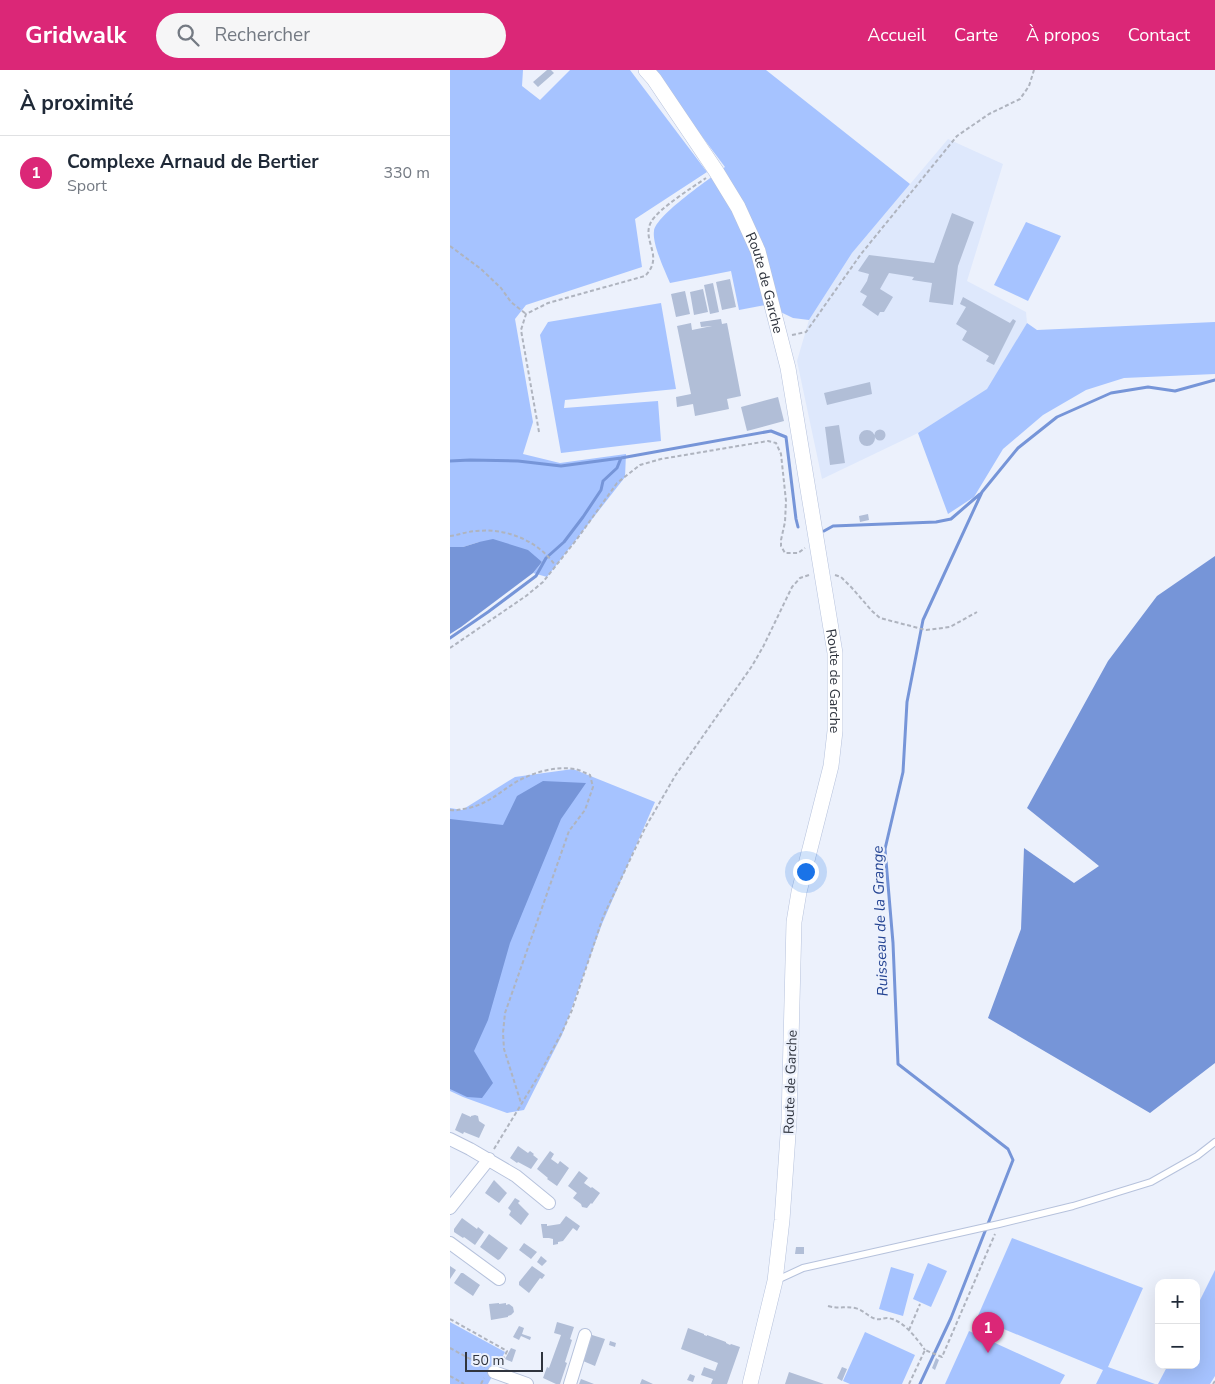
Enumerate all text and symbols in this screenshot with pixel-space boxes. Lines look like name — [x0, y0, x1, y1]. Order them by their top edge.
search box — [156, 13, 506, 58]
text: Gridwalk — [25, 19, 126, 51]
icon: search — [174, 21, 202, 49]
text: Rechercher — [214, 22, 310, 48]
text: Accueil — [867, 23, 926, 47]
text: Carte — [954, 23, 998, 47]
text: À propos — [1026, 23, 1100, 47]
text: Contact — [1128, 23, 1190, 47]
text: À proximité — [20, 89, 134, 117]
text: Complexe Arnaud de Bertier — [67, 149, 319, 175]
text: 1 — [31, 162, 41, 184]
text: 330 m — [383, 162, 430, 184]
text: Sport — [67, 175, 107, 197]
street label: Route de Garche — [741, 229, 788, 336]
street label: Route de Garche — [821, 628, 844, 733]
water label: Ruisseau de la Grange — [867, 845, 893, 997]
your location — [793, 859, 819, 885]
street label: Route de Garche — [779, 1030, 802, 1134]
map controls — [1155, 1279, 1200, 1369]
button: + — [1155, 1279, 1200, 1324]
pin: 1 — [972, 1312, 1004, 1353]
button: − — [1155, 1324, 1200, 1369]
scale bar — [465, 1349, 542, 1372]
text: 50 m — [472, 1351, 504, 1370]

